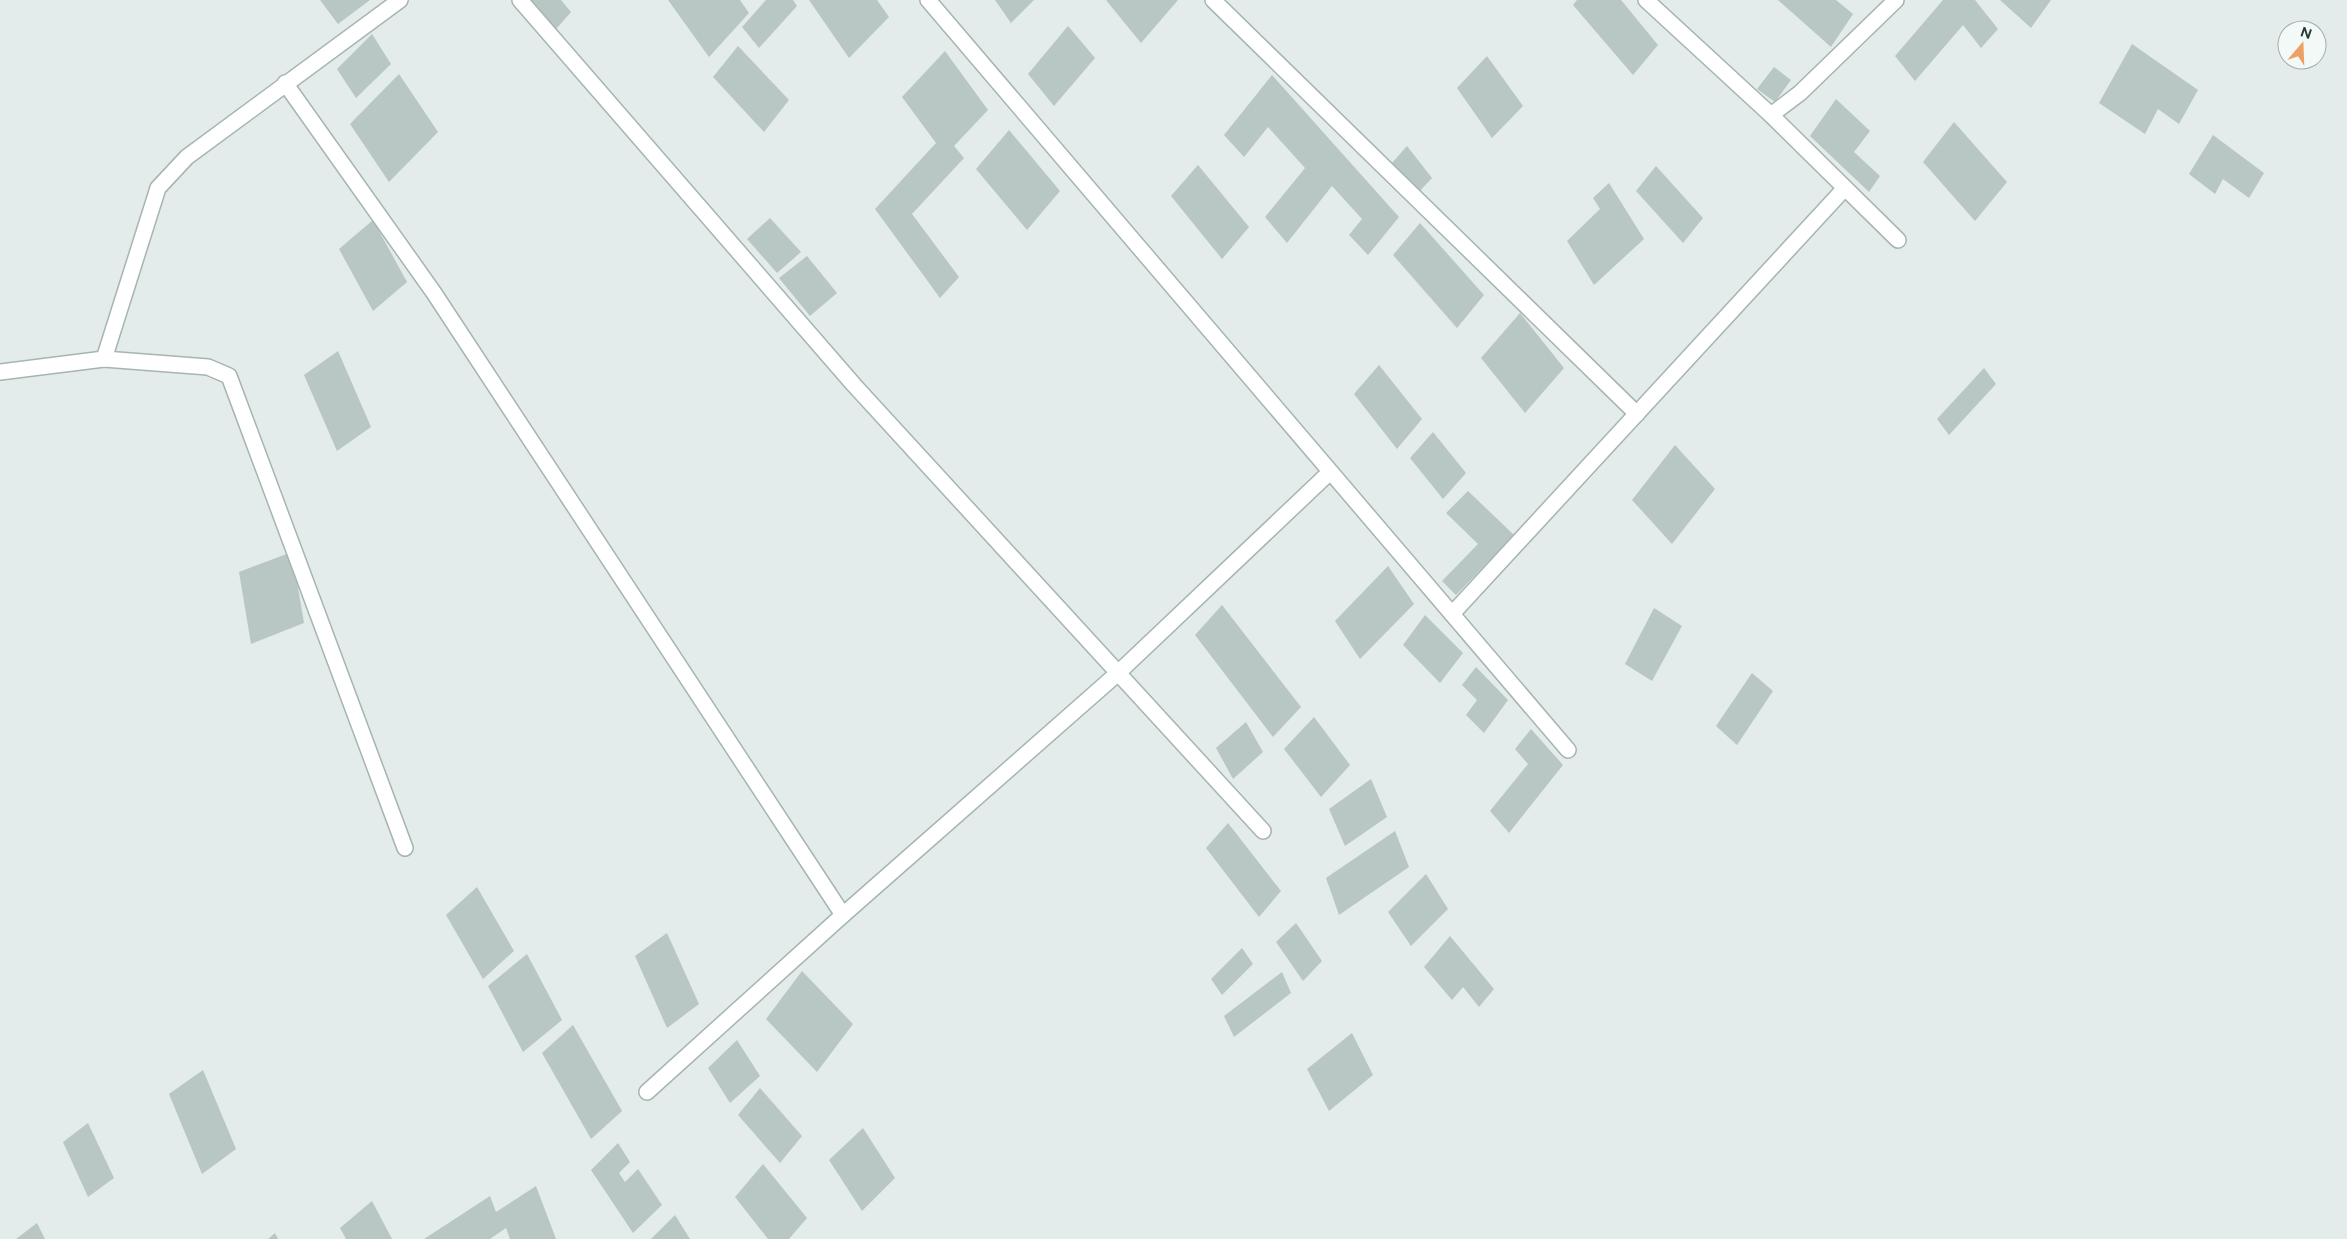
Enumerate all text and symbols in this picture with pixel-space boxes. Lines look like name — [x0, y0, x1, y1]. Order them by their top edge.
north arrow — [2277, 20, 2327, 70]
text: N — [2298, 23, 2314, 43]

